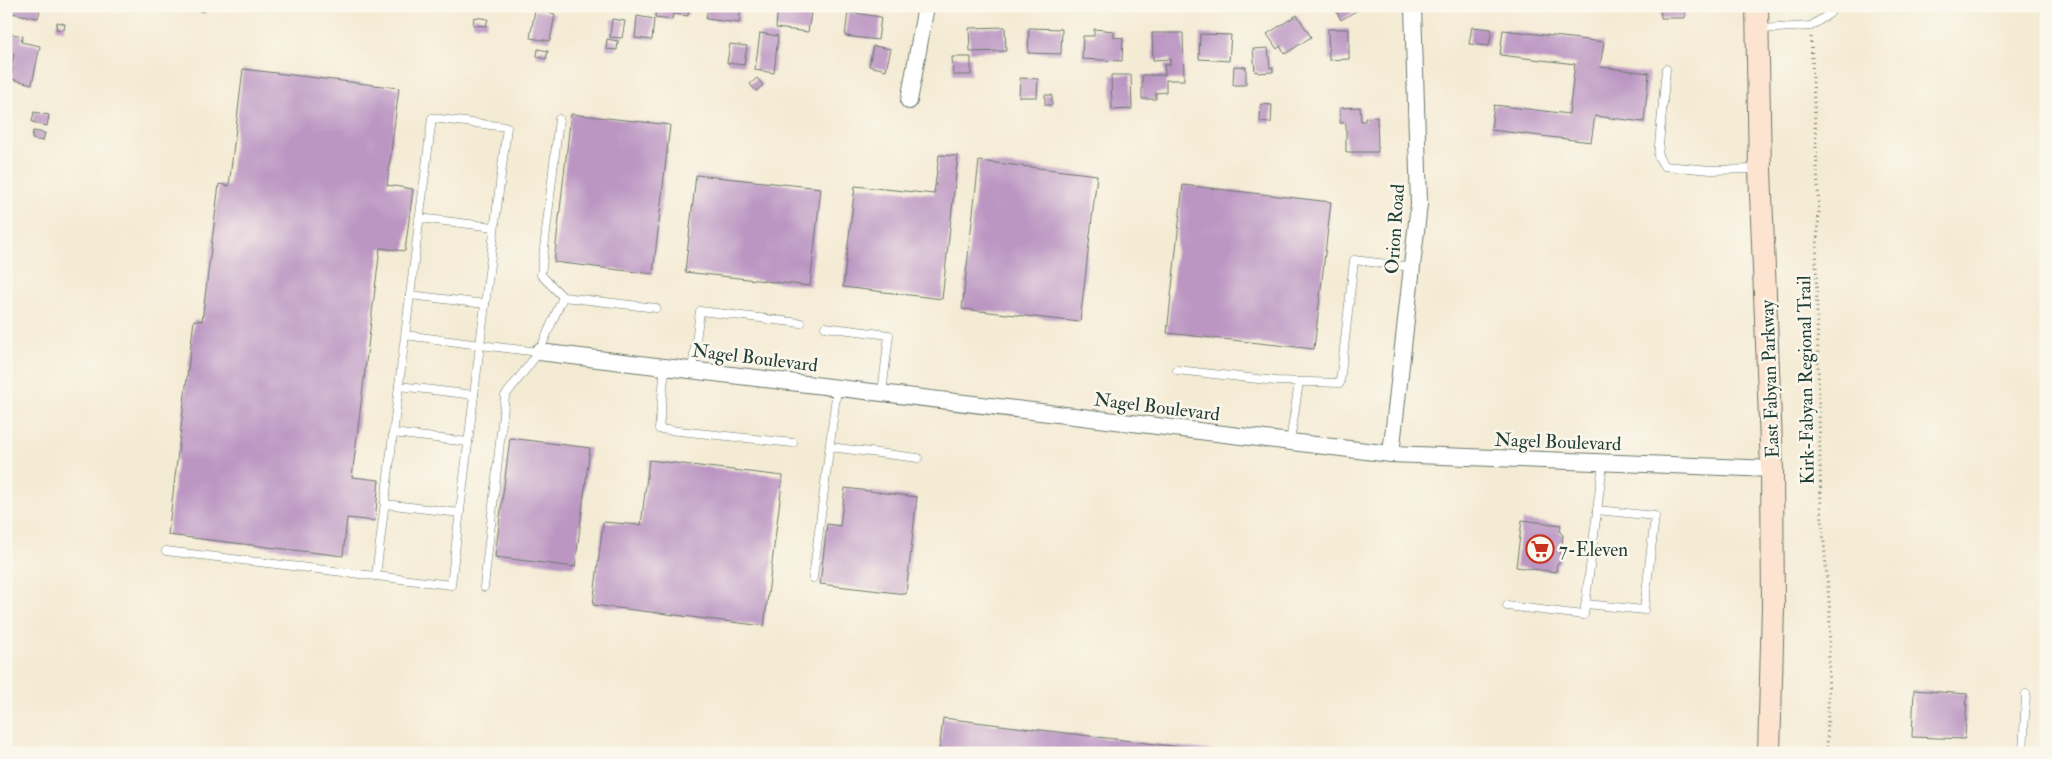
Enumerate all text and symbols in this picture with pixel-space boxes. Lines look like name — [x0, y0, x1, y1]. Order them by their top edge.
street label: Orion Road — [1380, 183, 1410, 275]
street label: Kirk-Fabyan Regional Trail — [1792, 275, 1820, 485]
street label: East Fabyan Parkway — [1755, 299, 1785, 459]
street label: Nagel Boulevard — [690, 338, 820, 378]
street label: Nagel Boulevard — [1092, 387, 1222, 427]
street label: Nagel Boulevard — [1494, 428, 1622, 456]
supermarket icon: 7-Eleven — [1525, 534, 1555, 564]
place label: 7-Eleven — [1559, 538, 1628, 562]

